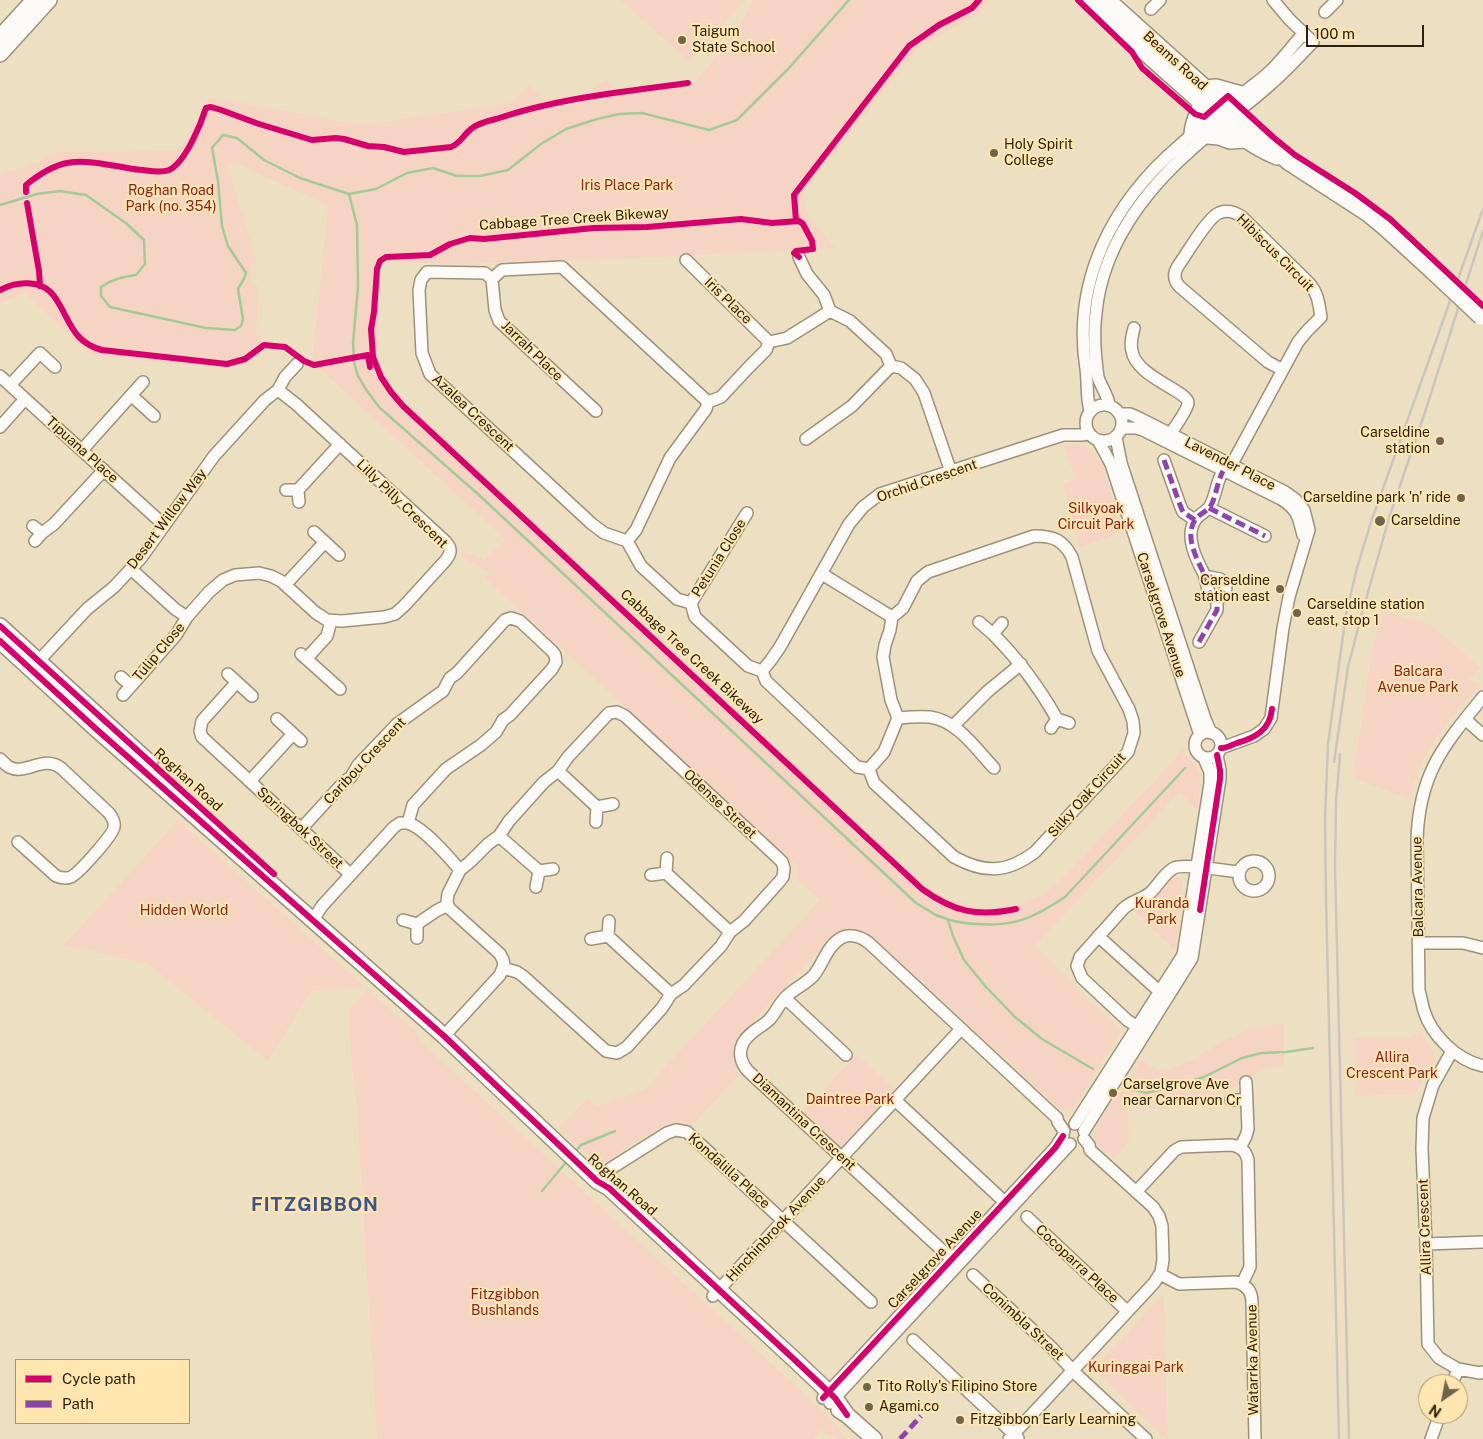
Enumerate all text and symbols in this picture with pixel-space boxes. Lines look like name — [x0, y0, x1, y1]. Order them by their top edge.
scale bar — [1308, 15, 1426, 47]
place label: Taigum State School — [692, 24, 776, 56]
text: 100 m — [1314, 25, 1355, 42]
street label: Beams Road — [1139, 28, 1211, 94]
marker: Taigum State School — [676, 34, 688, 46]
place label: Holy Spirit College — [1004, 137, 1073, 170]
marker: Holy Spirit College — [988, 147, 1000, 159]
park label: Iris Place Park — [581, 178, 673, 194]
park label: Roghan Road Park (no. 354) — [126, 183, 216, 216]
street label: Cabbage Tree Creek Bikeway — [479, 204, 669, 234]
street label: Hibiscus Circuit — [1233, 211, 1317, 295]
street label: Iris Place — [701, 274, 755, 328]
street label: Jarrah Place — [498, 317, 566, 385]
street label: Azalea Crescent — [428, 371, 518, 455]
street label: Tipuana Place — [42, 413, 122, 487]
place label: Carseldine station — [1360, 425, 1430, 458]
street label: Lavender Place — [1182, 434, 1278, 494]
marker: Carseldine station — [1434, 435, 1446, 447]
street label: Lilly Pilly Crescent — [353, 456, 451, 552]
street label: Orchid Crescent — [875, 456, 979, 506]
street label: Desert Willow Way — [124, 465, 210, 573]
place label: Carseldine park 'n' ride — [1303, 490, 1451, 506]
marker: Carseldine park 'n' ride — [1455, 492, 1467, 504]
park label: Silkyoak Circuit Park — [1058, 501, 1134, 534]
place label: Carseldine — [1391, 513, 1461, 529]
marker: Carseldine — [1373, 514, 1387, 528]
street label: Petunia Close — [688, 516, 750, 600]
street label: Carselgrove Avenue — [1133, 550, 1189, 680]
place label: Carseldine station east — [1194, 573, 1270, 606]
marker: Carseldine station east — [1274, 583, 1286, 595]
street label: Cabbage Tree Creek Bikeway — [617, 586, 767, 728]
place label: Carseldine station east, stop 1 — [1307, 597, 1425, 630]
marker: Carseldine station east, stop 1 — [1291, 607, 1303, 619]
street label: Tulip Close — [130, 619, 188, 685]
park label: Balcara Avenue Park — [1377, 664, 1459, 696]
street label: Caribou Crescent — [320, 714, 410, 808]
street label: Roghan Road — [150, 745, 226, 815]
street label: Silky Oak Circuit — [1044, 749, 1130, 841]
street label: Odense Street — [680, 766, 760, 842]
street label: Springbok Street — [253, 784, 347, 872]
street label: Balcara Avenue — [1409, 836, 1427, 938]
park label: Kuranda Park — [1135, 896, 1189, 929]
park label: Hidden World — [140, 903, 228, 919]
park label: Allira Crescent Park — [1346, 1050, 1438, 1082]
street label: Diamantina Crescent — [749, 1070, 859, 1174]
place label: Carselgrove Ave near Carnarvon Cr — [1123, 1077, 1241, 1110]
marker: Carselgrove Ave near Carnarvon Cr — [1107, 1087, 1119, 1099]
park label: Daintree Park — [806, 1092, 894, 1108]
street label: Kondalilla Place — [685, 1130, 773, 1212]
street label: Roghan Road — [584, 1150, 660, 1220]
street label: Hinchinbrook Avenue — [723, 1173, 829, 1285]
street label: Allira Crescent — [1415, 1178, 1435, 1276]
district label: FITZGIBBON — [250, 1194, 380, 1216]
street label: Carselgrove Avenue — [884, 1206, 986, 1312]
street label: Cocoparra Place — [1032, 1221, 1122, 1307]
street label: Conimbla Street — [979, 1280, 1067, 1364]
park label: Fitzgibbon Bushlands — [471, 1287, 539, 1320]
street label: Watarrka Avenue — [1244, 1304, 1262, 1416]
legend — [15, 1359, 190, 1424]
park label: Kuringgai Park — [1088, 1360, 1184, 1376]
text: Cycle path — [62, 1370, 136, 1387]
north arrow — [1418, 1374, 1468, 1424]
place label: Tito Rolly's Filipino Store — [877, 1379, 1037, 1395]
marker: Tito Rolly's Filipino Store — [861, 1381, 873, 1393]
text: Path — [62, 1395, 94, 1412]
place label: Agami.co — [879, 1399, 939, 1415]
marker: Agami.co — [863, 1401, 875, 1413]
text: N — [1426, 1401, 1444, 1420]
place label: Fitzgibbon Early Learning — [970, 1412, 1136, 1428]
marker: Fitzgibbon Early Learning — [954, 1414, 966, 1426]

